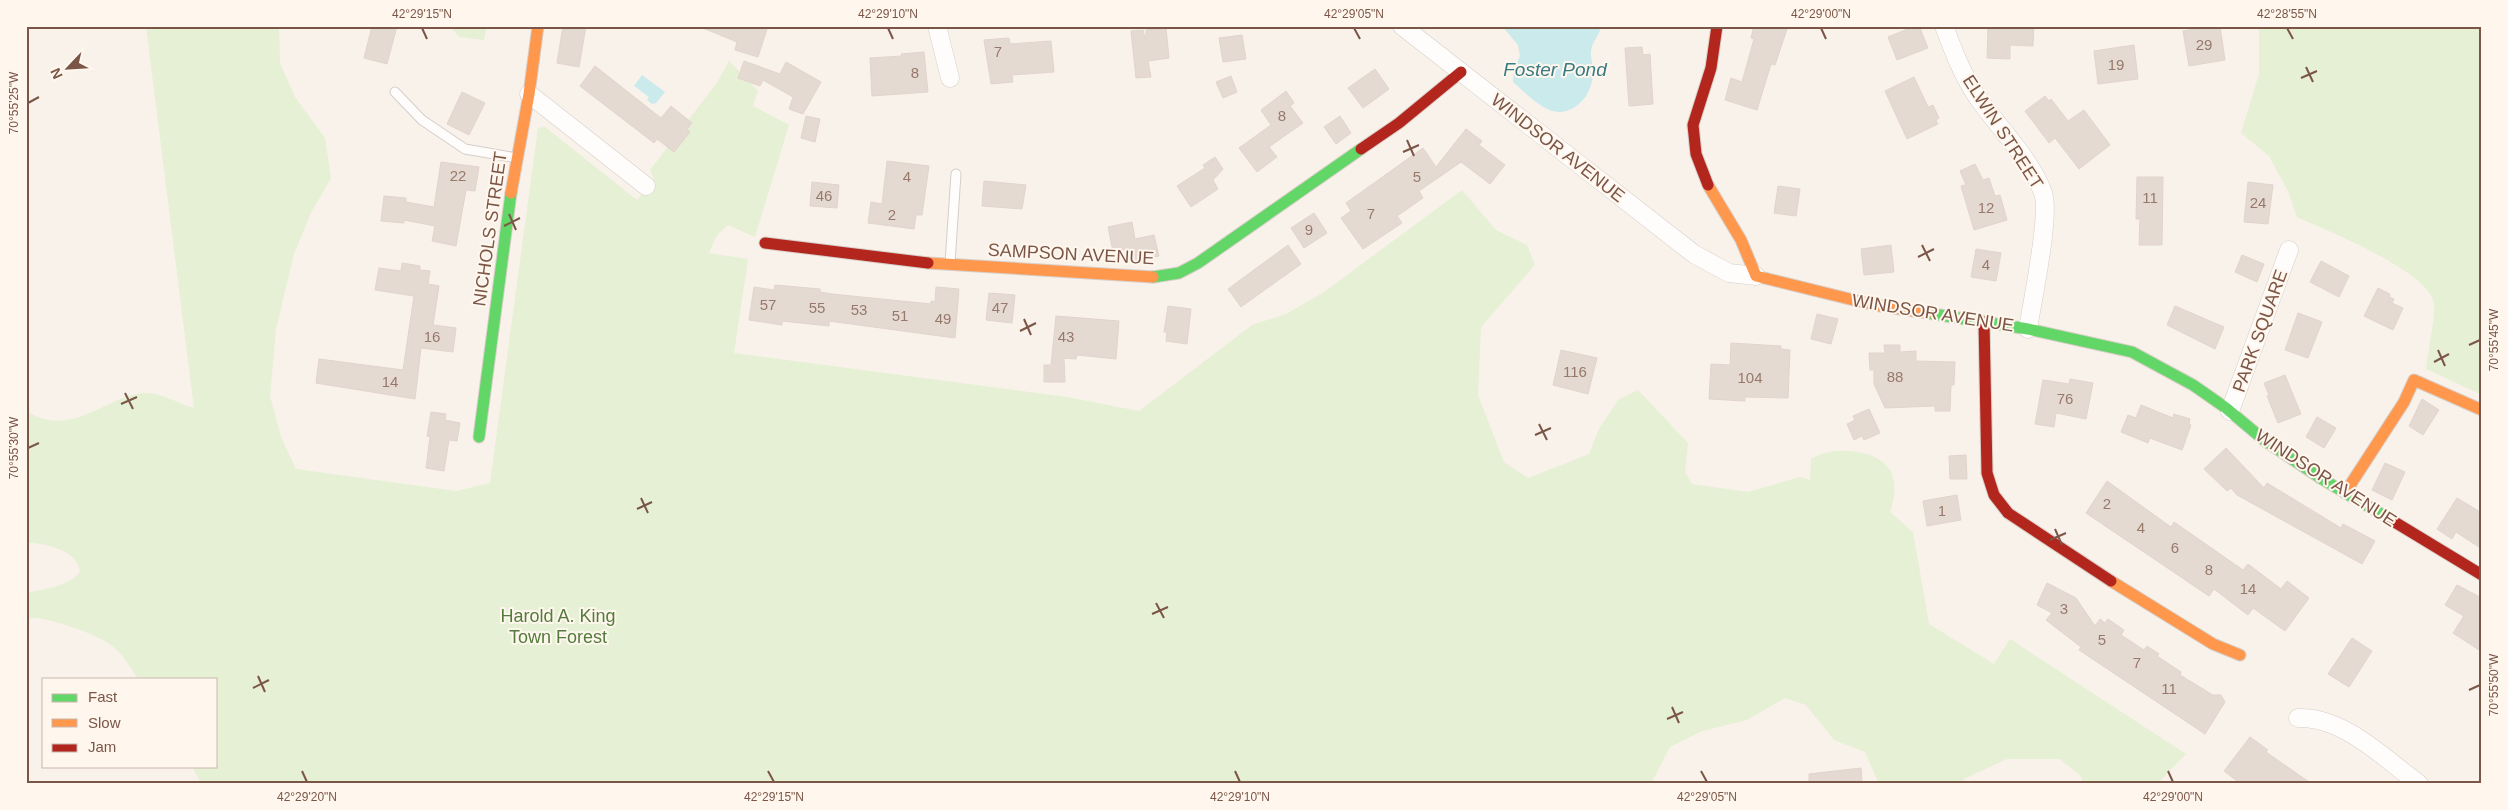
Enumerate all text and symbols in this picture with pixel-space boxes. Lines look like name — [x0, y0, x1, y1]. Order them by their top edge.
text: 42°29'15"N — [392, 7, 452, 21]
text: 42°29'10"N — [858, 7, 918, 21]
text: 42°29'05"N — [1324, 7, 1384, 21]
text: 42°29'00"N — [1791, 7, 1851, 21]
text: 42°28'55"N — [2257, 7, 2317, 21]
house number: 29 — [2196, 36, 2212, 53]
north arrow — [42, 42, 92, 92]
house number: 7 — [994, 43, 1002, 60]
house number: 19 — [2108, 56, 2124, 73]
water label: Foster Pond — [1503, 59, 1608, 80]
house number: 8 — [911, 64, 919, 81]
text: N — [47, 66, 66, 81]
text: 70°55'25"W — [7, 71, 21, 134]
street label: ELWIN STREET — [1959, 71, 2047, 193]
street label: WINDSOR AVENUE — [1487, 90, 1629, 206]
house number: 8 — [1278, 107, 1286, 124]
street label: NICHOLS STREET — [469, 150, 511, 308]
house number: 22 — [450, 167, 466, 184]
house number: 4 — [903, 168, 911, 185]
house number: 5 — [1413, 168, 1421, 185]
house number: 46 — [816, 187, 832, 204]
house number: 11 — [2142, 189, 2158, 206]
house number: 24 — [2250, 194, 2266, 211]
house number: 12 — [1978, 199, 1994, 216]
house number: 7 — [1367, 205, 1375, 222]
house number: 2 — [888, 206, 896, 223]
house number: 9 — [1305, 221, 1313, 238]
street label: SAMPSON AVENUE — [987, 240, 1155, 268]
house number: 4 — [1982, 256, 1990, 273]
street label: PARK SQUARE — [2229, 267, 2291, 395]
street label: WINDSOR AVENUE — [1851, 290, 2015, 336]
house number: 57 — [760, 296, 776, 313]
house number: 55 — [809, 299, 825, 316]
house number: 47 — [992, 299, 1008, 316]
house number: 53 — [851, 301, 867, 318]
house number: 51 — [892, 307, 908, 324]
text: 70°55'45"W — [2487, 308, 2501, 371]
house number: 49 — [935, 310, 951, 327]
house number: 16 — [424, 328, 440, 345]
house number: 43 — [1058, 328, 1074, 345]
house number: 116 — [1563, 363, 1587, 380]
house number: 88 — [1887, 368, 1903, 385]
house number: 104 — [1737, 369, 1763, 386]
house number: 14 — [382, 373, 398, 390]
house number: 76 — [2057, 390, 2073, 407]
text: 70°55'30"W — [7, 416, 21, 479]
street label: WINDSOR AVENUE — [2252, 425, 2400, 531]
house number: 2 — [2103, 495, 2111, 512]
house number: 1 — [1938, 502, 1946, 519]
house number: 4 — [2137, 519, 2145, 536]
house number: 6 — [2171, 539, 2179, 556]
house number: 8 — [2205, 561, 2213, 578]
house number: 14 — [2240, 580, 2256, 597]
house number: 3 — [2060, 600, 2068, 617]
park label: Harold A. King Town Forest — [500, 606, 616, 647]
house number: 5 — [2098, 631, 2106, 648]
text: 70°55'50"W — [2487, 653, 2501, 716]
house number: 7 — [2133, 654, 2141, 671]
legend — [42, 678, 218, 768]
house number: 11 — [2161, 680, 2177, 697]
text: Fast — [88, 688, 118, 705]
text: Slow — [88, 714, 121, 731]
text: Jam — [88, 738, 116, 755]
text: 42°29'20"N — [277, 790, 337, 804]
text: 42°29'15"N — [744, 790, 804, 804]
text: 42°29'10"N — [1210, 790, 1270, 804]
text: 42°29'05"N — [1677, 790, 1737, 804]
text: 42°29'00"N — [2143, 790, 2203, 804]

